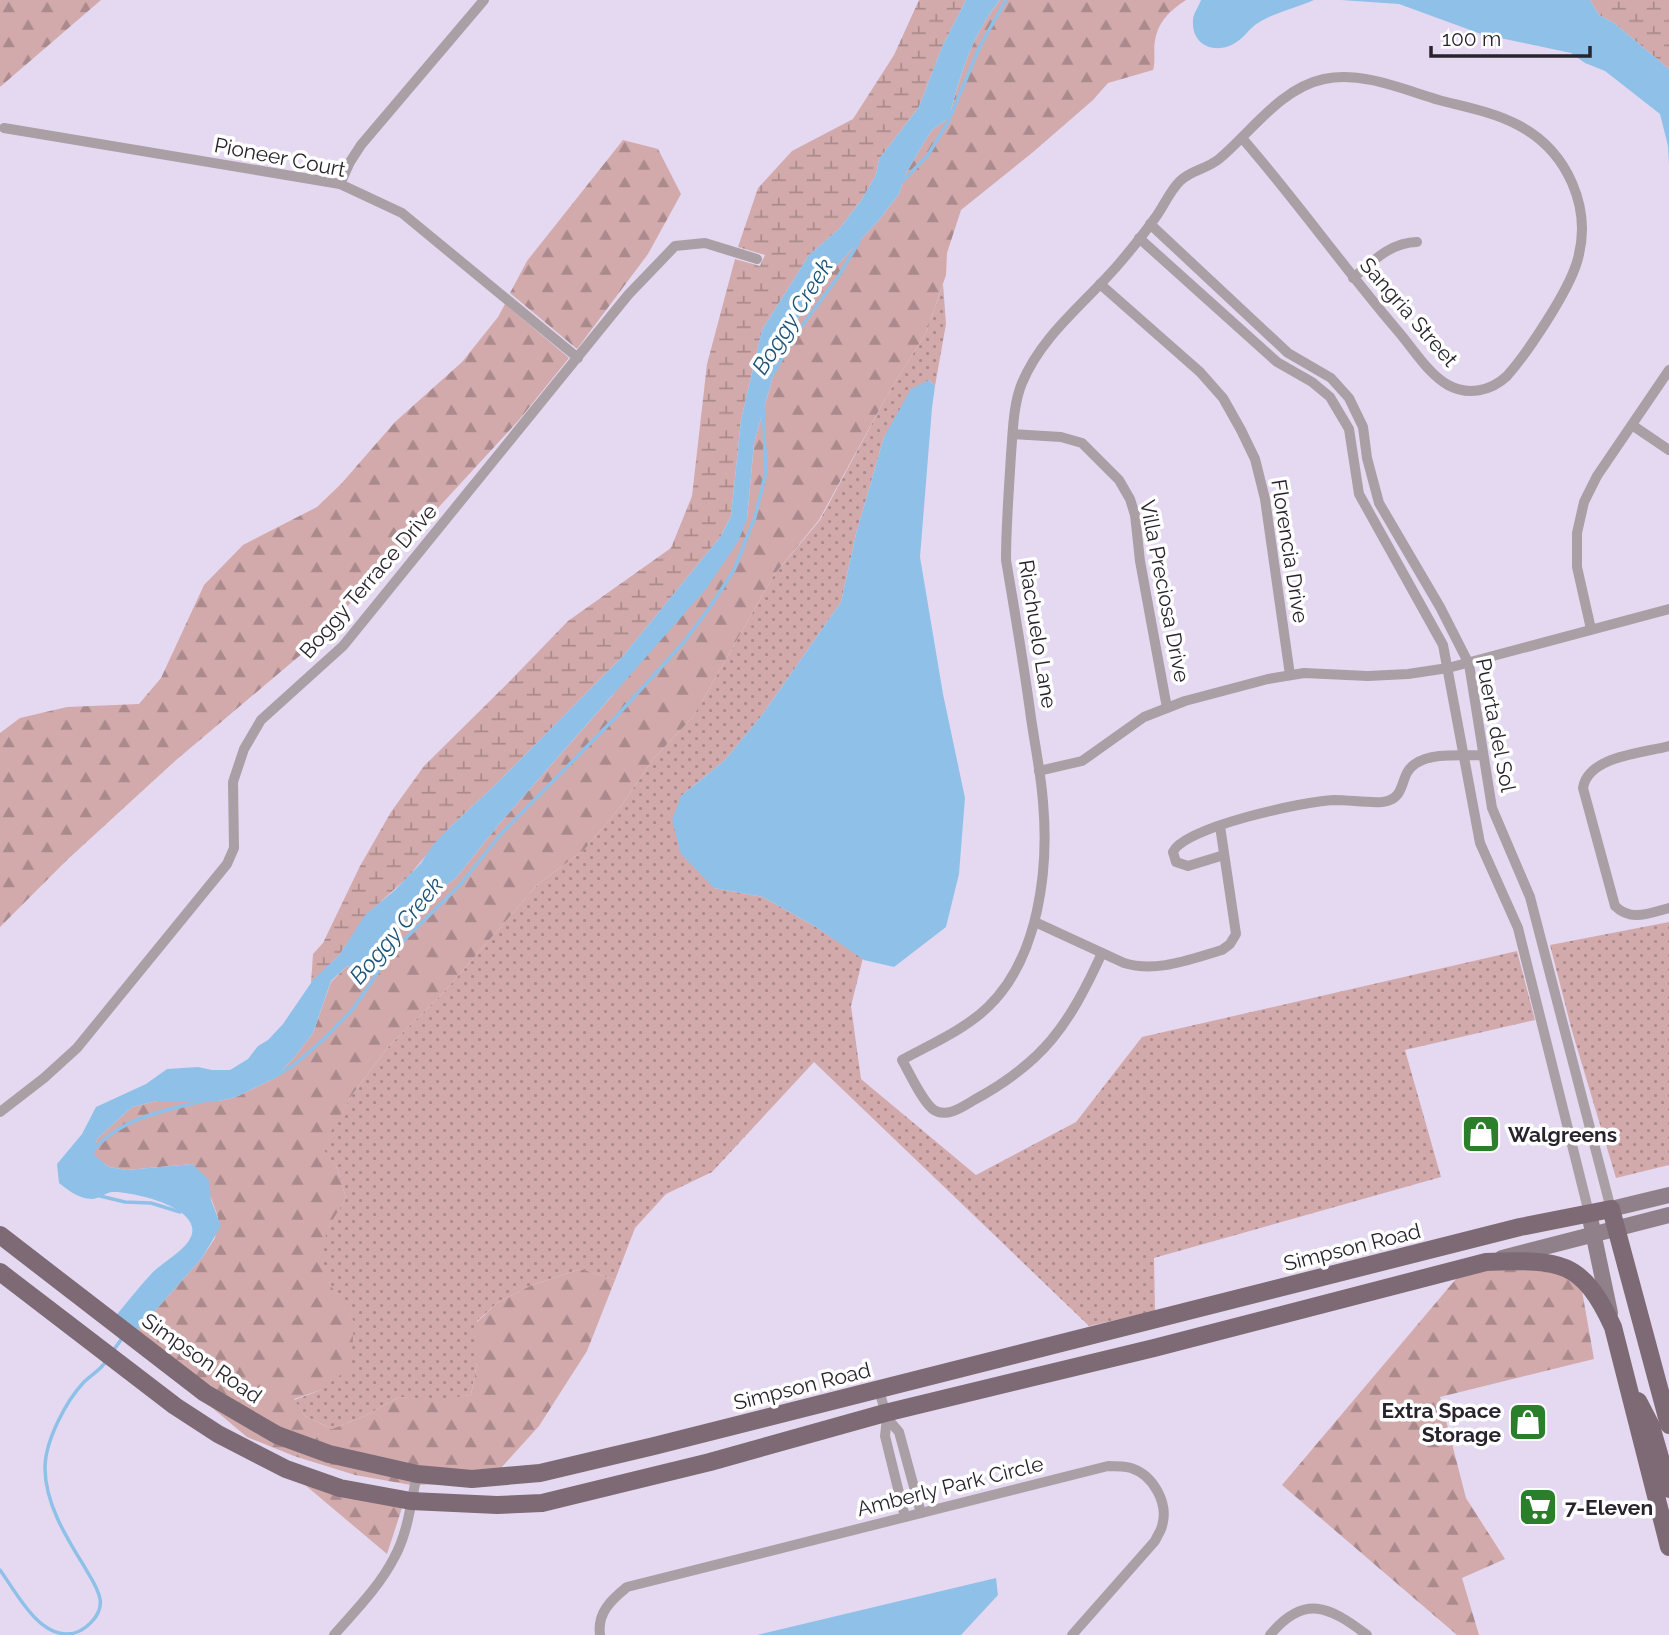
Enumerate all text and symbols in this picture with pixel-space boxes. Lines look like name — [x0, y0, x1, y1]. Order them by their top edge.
scale bar — [1431, 14, 1590, 58]
text: 100 m — [1442, 26, 1501, 51]
street label: Pioneer Court — [212, 132, 348, 182]
street label: Sangria Street — [1355, 252, 1463, 372]
water label: Boggy Creek — [746, 253, 838, 379]
street label: Florencia Drive — [1266, 477, 1314, 625]
street label: Villa Preciosa Drive — [1135, 498, 1195, 684]
street label: Boggy Terrace Drive — [294, 499, 442, 663]
street label: Riachuelo Lane — [1014, 558, 1062, 710]
street label: Puerta del Sol — [1471, 656, 1521, 794]
water label: Boggy Creek — [343, 871, 449, 989]
shop icon: Walgreens — [1460, 1113, 1502, 1155]
place label: Walgreens — [1508, 1122, 1617, 1147]
street label: Simpson Road — [1281, 1218, 1423, 1276]
street label: Simpson Road — [137, 1308, 267, 1408]
street label: Simpson Road — [731, 1357, 873, 1415]
place label: Extra Space Storage — [1382, 1398, 1501, 1447]
shop icon: Extra Space Storage — [1507, 1401, 1549, 1443]
street label: Amberly Park Circle — [854, 1451, 1046, 1521]
supermarket icon: 7-Eleven — [1517, 1486, 1559, 1528]
place label: 7-Eleven — [1565, 1495, 1653, 1520]

